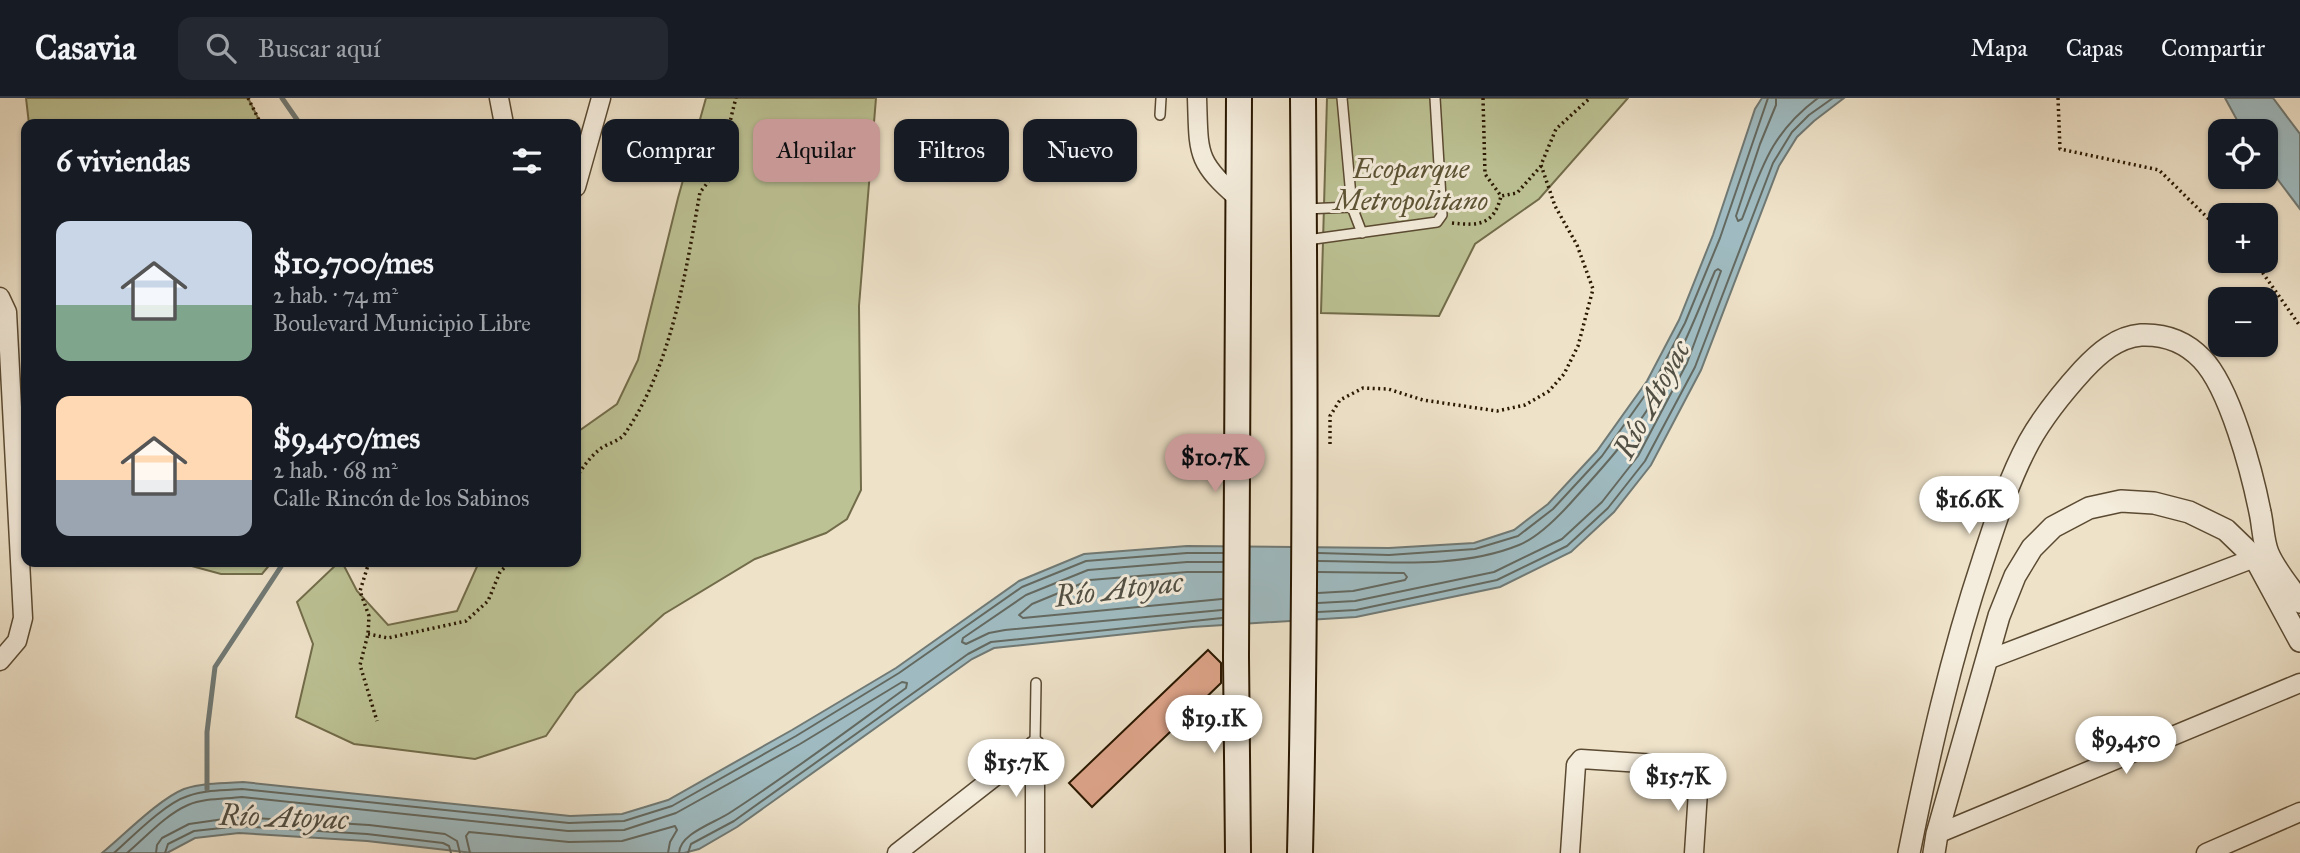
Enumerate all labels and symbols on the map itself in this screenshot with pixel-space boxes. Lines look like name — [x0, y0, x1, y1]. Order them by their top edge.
park label: Ecoparque Metropolitano — [1331, 151, 1489, 218]
water label: Río Atoyac — [1605, 332, 1699, 466]
pin: $10.7K — [1158, 434, 1272, 494]
pin: $16.6K — [1912, 476, 2026, 536]
water label: Río Atoyac — [1052, 563, 1186, 615]
pin: $19.1K — [1157, 696, 1271, 755]
pin: $9,450 — [2069, 716, 2183, 776]
pin: $15.7K — [959, 740, 1073, 799]
pin: $15.7K — [1621, 754, 1735, 813]
water label: Río Atoyac — [218, 797, 350, 837]

